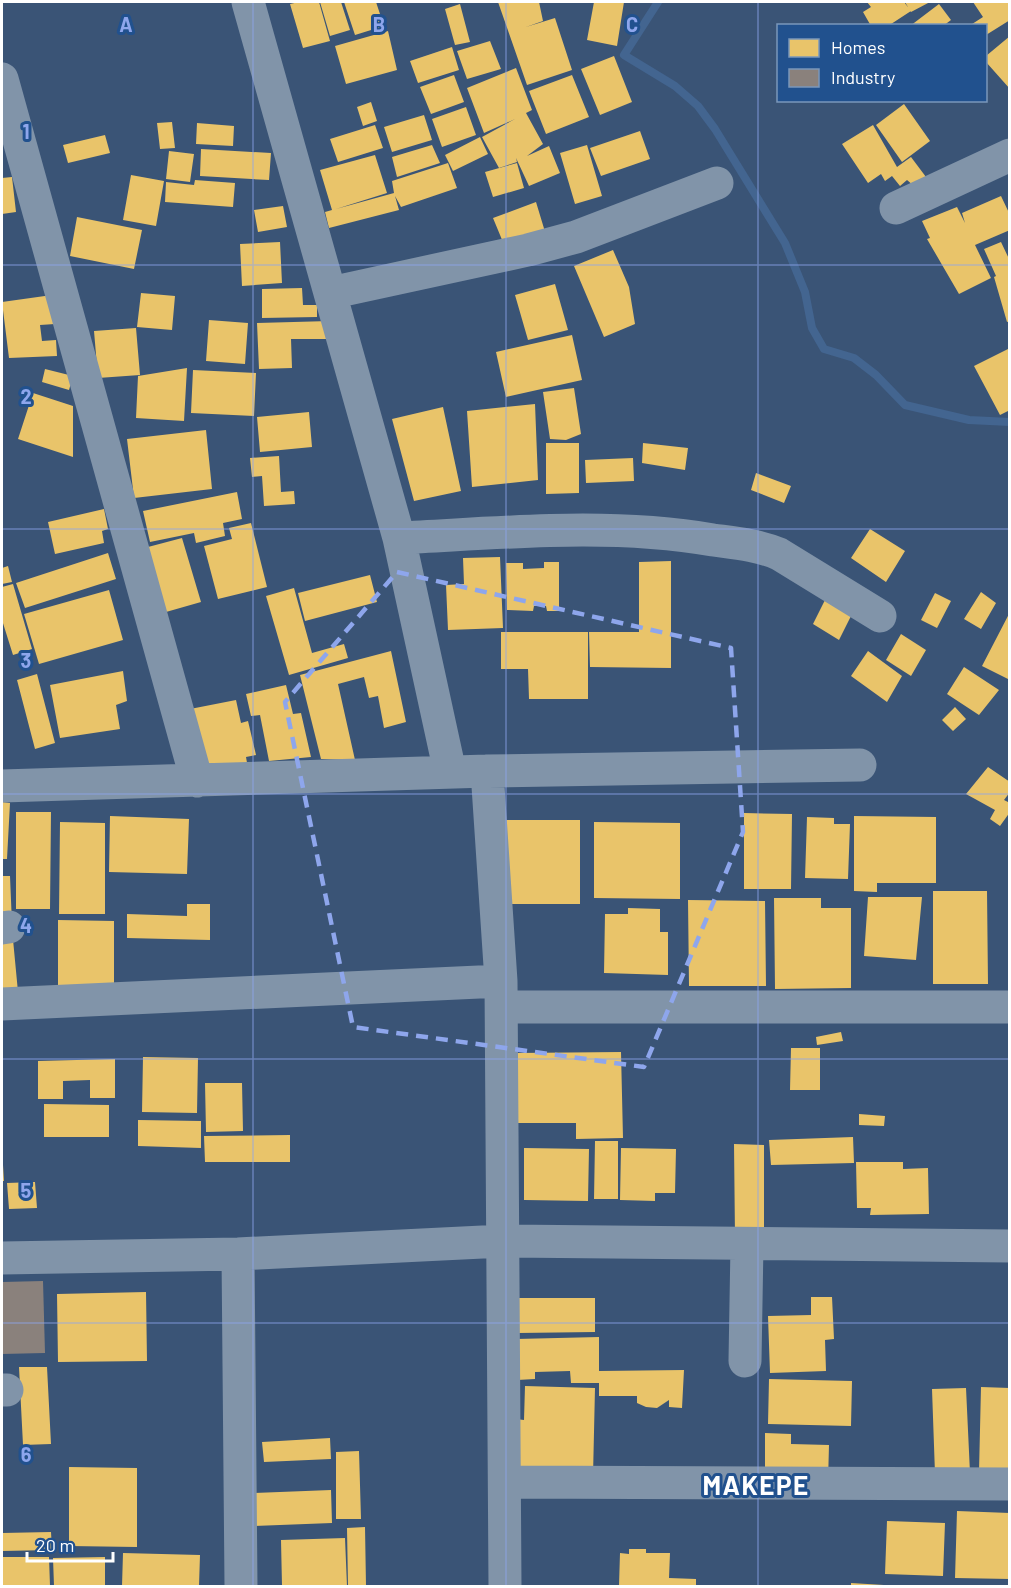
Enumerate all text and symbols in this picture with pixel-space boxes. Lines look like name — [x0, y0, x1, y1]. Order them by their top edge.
text: A — [119, 12, 133, 36]
text: B — [373, 12, 385, 36]
text: C — [626, 12, 638, 36]
legend — [777, 24, 987, 102]
text: Homes — [831, 36, 885, 58]
text: Industry — [831, 66, 895, 88]
text: 1 — [22, 119, 30, 143]
text: 2 — [20, 384, 32, 408]
text: 3 — [21, 648, 31, 672]
text: 4 — [20, 913, 32, 937]
text: 5 — [21, 1178, 32, 1202]
text: 6 — [21, 1442, 32, 1466]
district label: MAKEPE — [702, 1469, 810, 1500]
scale bar — [27, 1525, 112, 1563]
text: 20 m — [36, 1534, 74, 1556]

